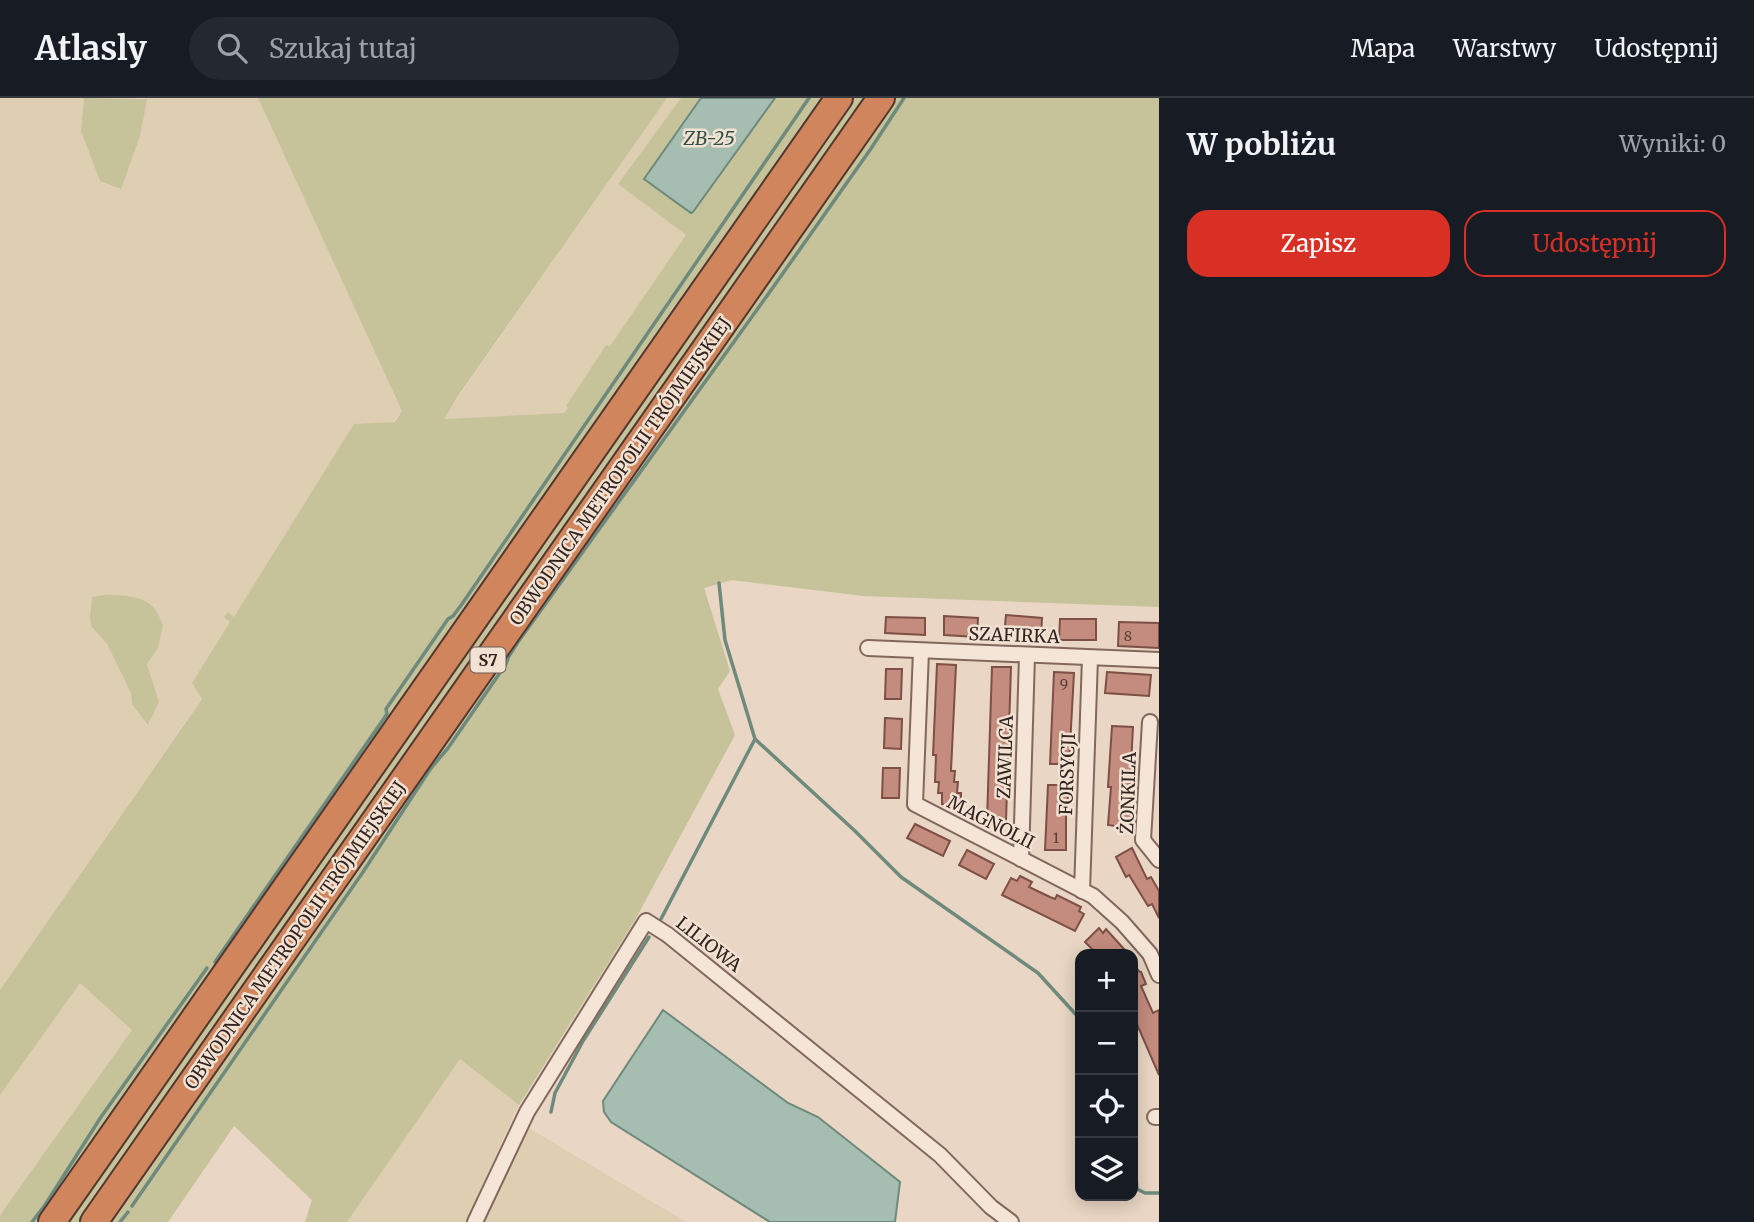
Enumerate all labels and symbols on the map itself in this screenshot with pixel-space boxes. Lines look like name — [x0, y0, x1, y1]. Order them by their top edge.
water label: ZB-25 — [683, 126, 735, 150]
street label: OBWODNICA METROPOLII TRÓJMIEJSKIEJ — [504, 312, 736, 630]
street label: SZAFIRKA — [968, 622, 1060, 648]
house number: 8 — [1124, 627, 1132, 645]
road number: S7 — [470, 648, 505, 673]
house number: 9 — [1060, 675, 1068, 693]
street label: ZAWILCA — [992, 715, 1018, 799]
street label: FORSYCJI — [1054, 732, 1080, 816]
street label: ŻONKILA — [1115, 751, 1141, 835]
street label: OBWODNICA METROPOLII TRÓJMIEJSKIEJ — [179, 776, 411, 1094]
street label: MAGNOLII — [944, 790, 1038, 854]
house number: 1 — [1053, 829, 1059, 847]
street label: LILIOWA — [672, 911, 747, 977]

